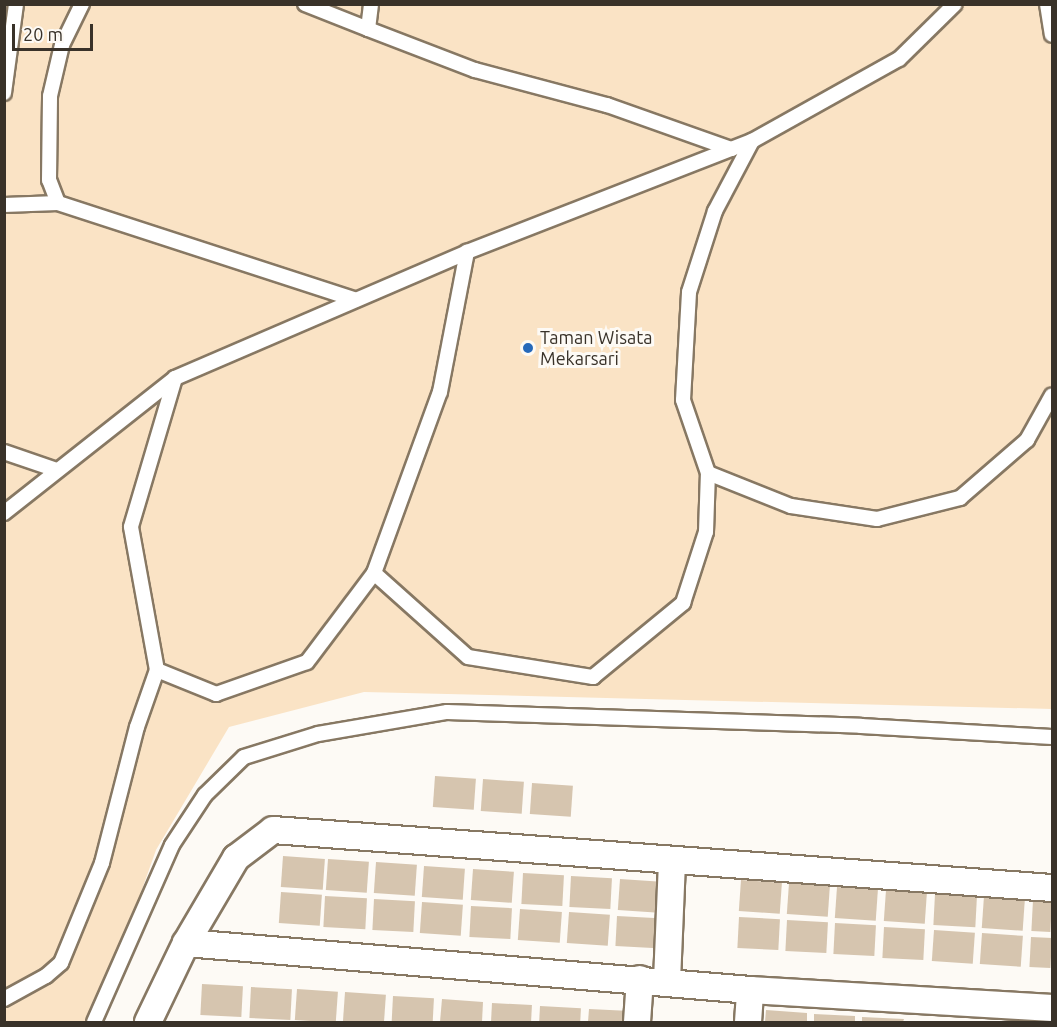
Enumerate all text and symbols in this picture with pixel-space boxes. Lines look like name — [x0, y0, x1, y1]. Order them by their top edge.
scale bar — [15, 12, 96, 50]
text: 20 m — [23, 24, 63, 44]
place label: Taman Wisata Mekarsari — [540, 327, 652, 370]
marker: Taman Wisata Mekarsari — [521, 341, 535, 355]

